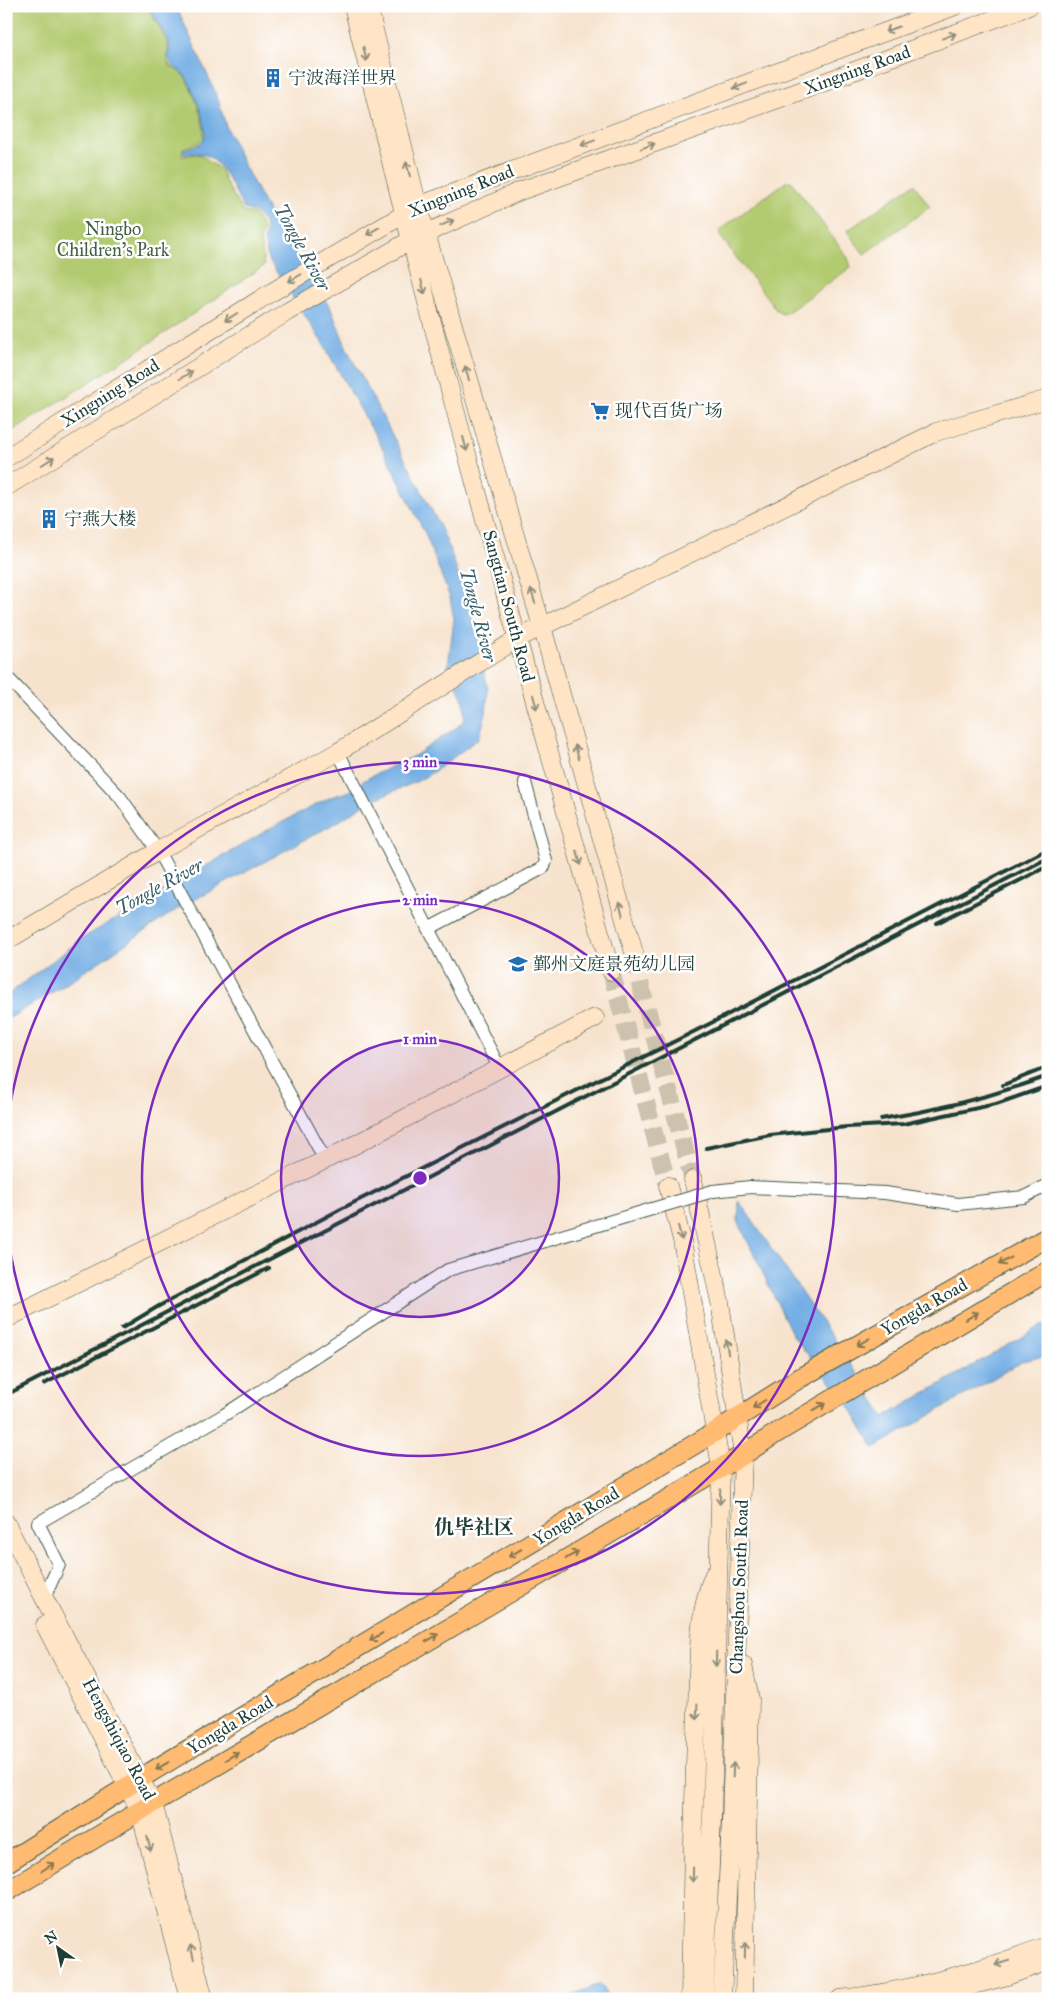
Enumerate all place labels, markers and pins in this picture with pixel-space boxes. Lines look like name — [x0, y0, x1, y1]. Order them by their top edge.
building icon: 宁波海洋世界 — [262, 67, 284, 89]
place label: 宁波海洋世界 — [288, 67, 396, 89]
supermarket icon: 现代百货广场 — [589, 400, 611, 422]
place label: 现代百货广场 — [615, 400, 723, 422]
building icon: 宁燕大楼 — [38, 508, 60, 530]
place label: 宁燕大楼 — [64, 508, 136, 530]
school or university icon: 鄞州文庭景苑幼儿园 — [507, 953, 529, 975]
place label: 鄞州文庭景苑幼儿园 — [533, 953, 695, 975]
centre of rings — [411, 1169, 429, 1187]

